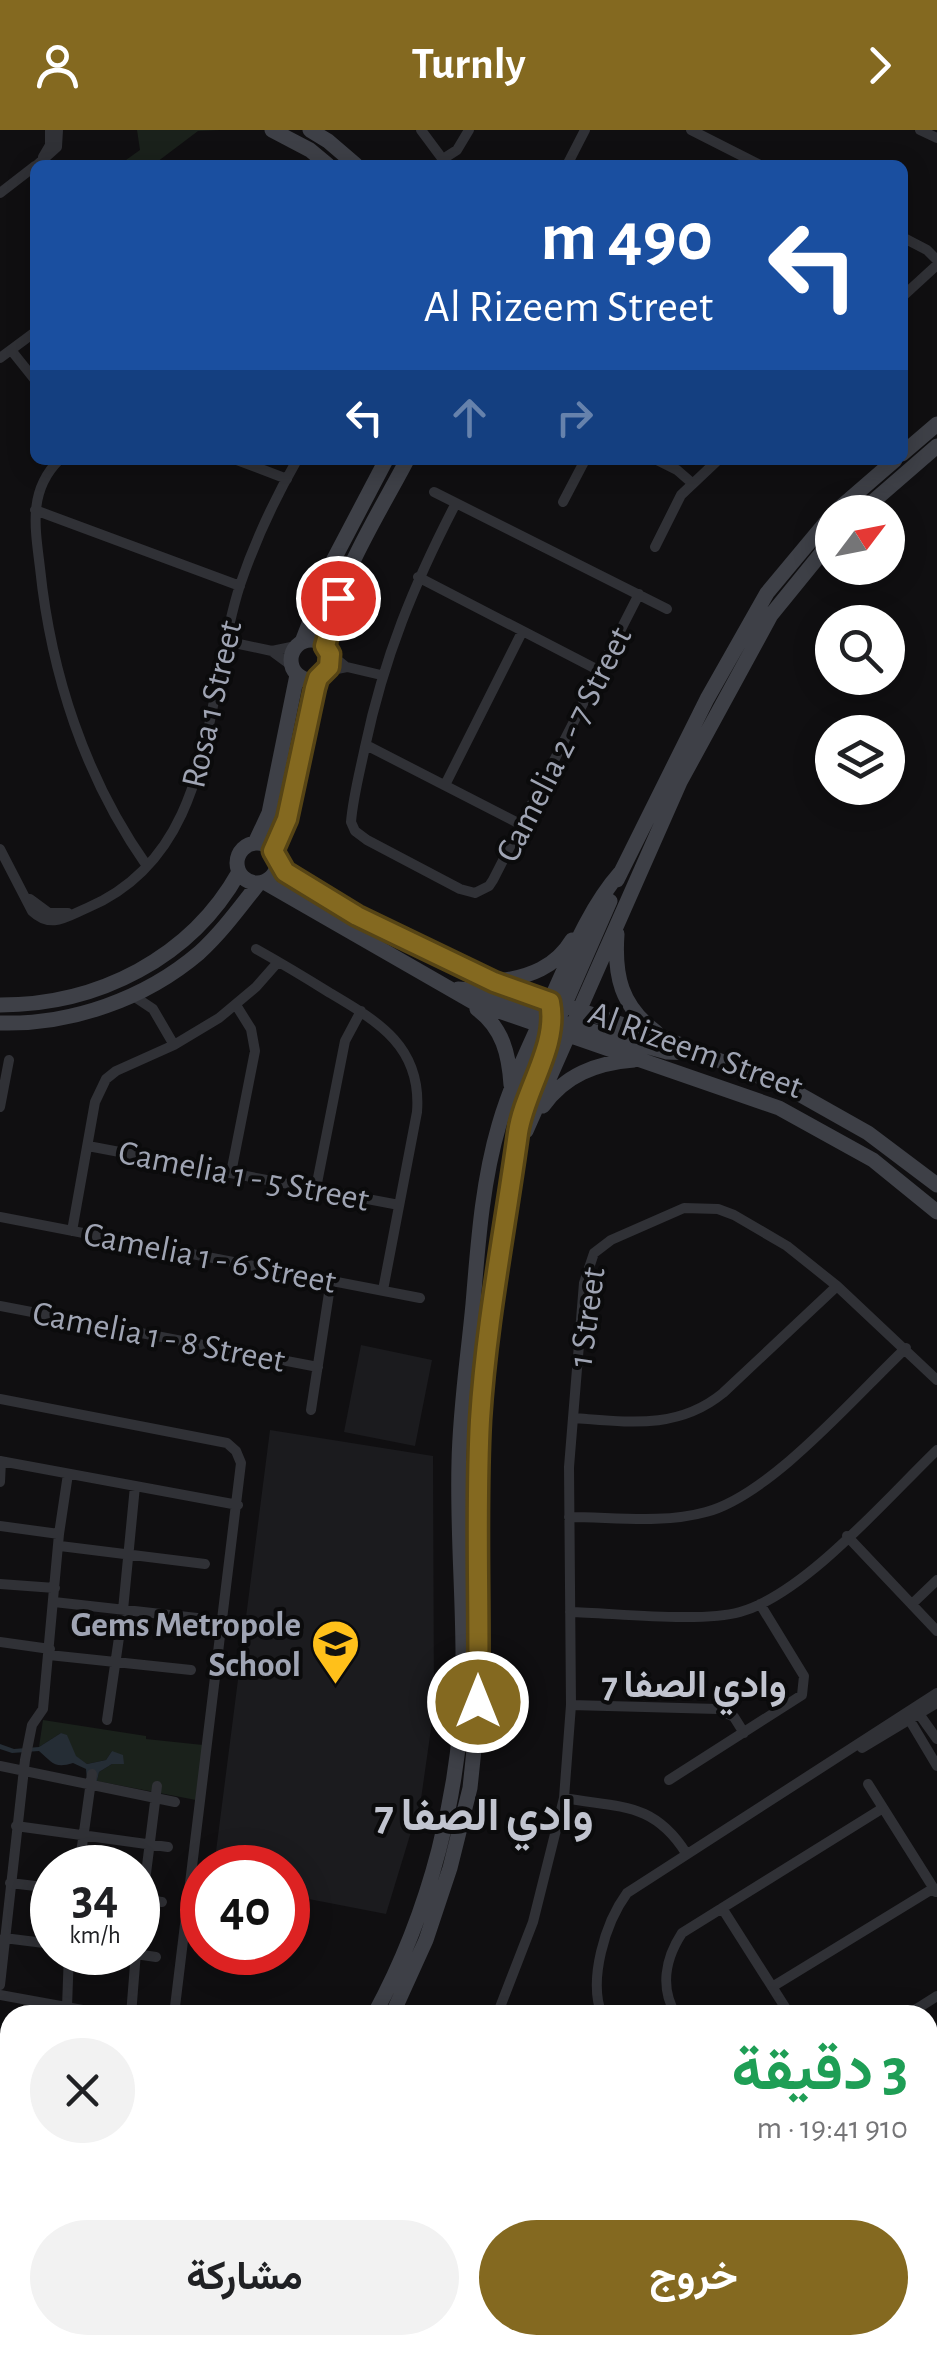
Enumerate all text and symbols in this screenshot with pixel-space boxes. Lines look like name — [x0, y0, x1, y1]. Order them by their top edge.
icon: person — [30, 38, 85, 93]
icon: forward — [852, 38, 907, 93]
text: Turnly — [411, 42, 526, 87]
icon: left — [748, 200, 878, 330]
text: 490 m — [540, 203, 713, 273]
text: Al Rizeem Street — [424, 285, 713, 330]
icon: left — [337, 390, 392, 445]
icon: ahead — [442, 390, 497, 445]
icon: right — [547, 390, 602, 445]
north arrow — [815, 495, 905, 585]
map controls — [815, 495, 905, 805]
pin — [296, 556, 381, 641]
icon: arrive — [311, 571, 366, 626]
button: search — [815, 605, 905, 695]
street label: Rosa 1 Street — [176, 617, 249, 791]
street label: Camelia 2 - 7 Street — [490, 622, 639, 868]
button: layers — [815, 715, 905, 805]
street label: Al Rizeem Street — [584, 996, 807, 1105]
street label: Camelia 1 - 5 Street — [116, 1135, 372, 1218]
street label: Camelia 1 - 6 Street — [81, 1217, 339, 1300]
street label: 1 Street — [563, 1265, 612, 1369]
street label: Camelia 1 - 8 Street — [30, 1296, 288, 1379]
place label: Gems Metropole School — [71, 1608, 301, 1683]
school or university icon: Gems Metropole School — [310, 1618, 362, 1686]
position arrow — [426, 1650, 530, 1754]
district label: وادي الصفا 7 — [601, 1667, 787, 1716]
district label: وادي الصفا 7 — [374, 1794, 594, 1851]
speed limit sign: 40 — [180, 1845, 310, 1975]
text: 34 — [72, 1873, 118, 1923]
text: km/h — [69, 1923, 121, 1948]
button: close — [30, 2038, 135, 2143]
text: 3 دقيقة — [732, 2041, 908, 2101]
text: 910 m · 19:41 — [757, 2112, 908, 2144]
button: مشاركة — [30, 2220, 459, 2335]
button: خروج — [479, 2220, 908, 2335]

